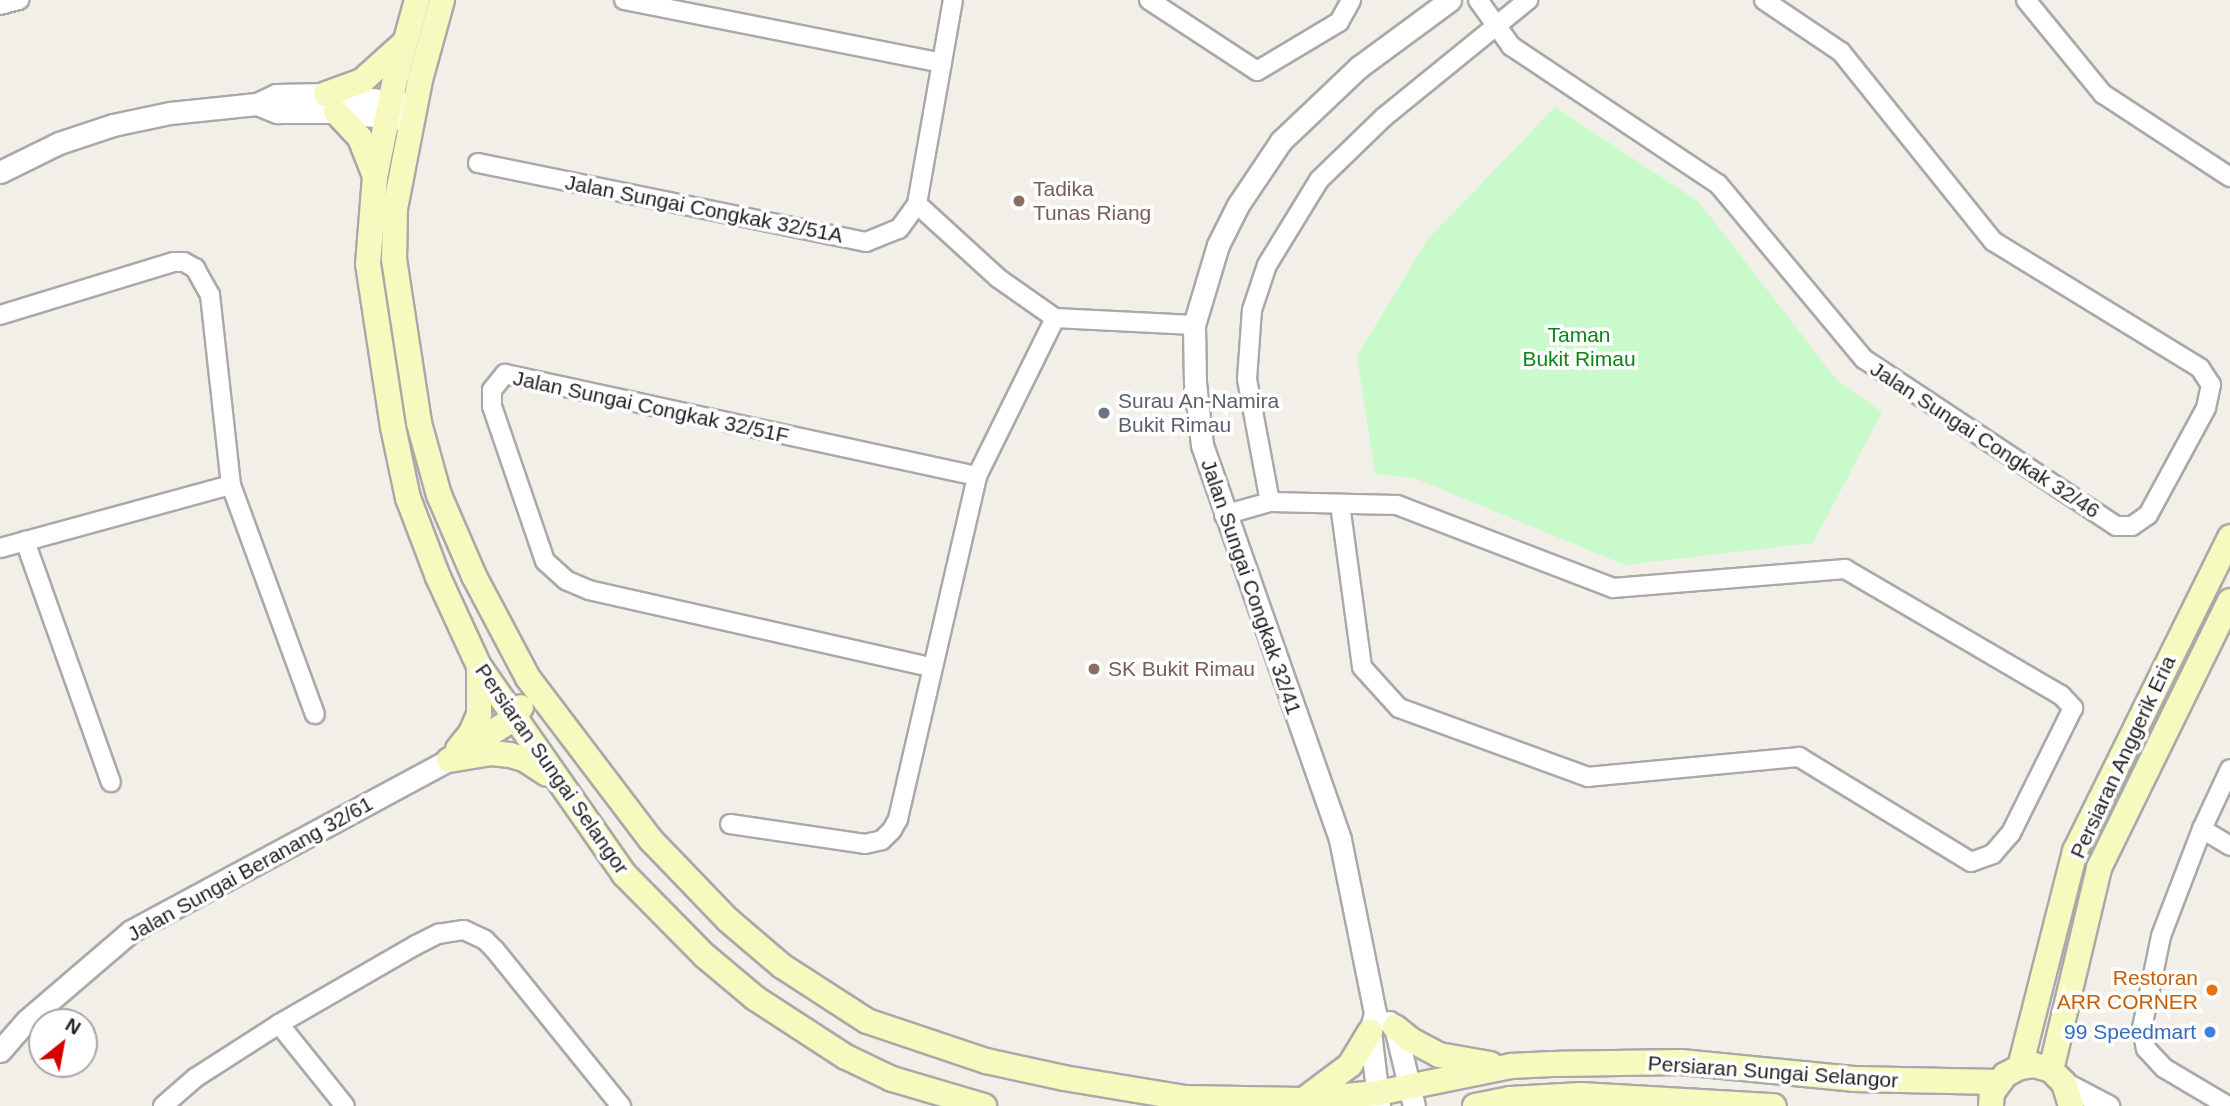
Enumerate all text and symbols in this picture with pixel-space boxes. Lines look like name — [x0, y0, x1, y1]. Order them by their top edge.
street label: Jalan Sungai Congkak 32/51A — [563, 170, 845, 248]
place label: Tadika Tunas Riang — [1033, 176, 1151, 226]
marker: Tadika Tunas Riang — [1011, 193, 1027, 209]
park label: Taman Bukit Rimau — [1522, 322, 1636, 372]
street label: Jalan Sungai Congkak 32/46 — [1866, 356, 2104, 524]
street label: Jalan Sungai Congkak 32/51F — [511, 365, 791, 449]
place label: Surau An-Namira Bukit Rimau — [1118, 388, 1280, 438]
marker: Surau An-Namira Bukit Rimau — [1096, 405, 1112, 421]
street label: Jalan Sungai Congkak 32/41 — [1195, 456, 1307, 718]
street label: Persiaran Anggerik Eria — [2065, 651, 2181, 863]
place label: SK Bukit Rimau — [1108, 656, 1255, 682]
street label: Persiaran Sungai Selangor — [470, 659, 634, 879]
marker: SK Bukit Rimau — [1086, 661, 1102, 677]
street label: Jalan Sungai Beranang 32/61 — [123, 791, 377, 947]
place label: Restoran ARR CORNER — [2057, 965, 2198, 1015]
marker: Restoran ARR CORNER — [2204, 982, 2220, 998]
north arrow — [28, 1008, 98, 1078]
text: N — [62, 1014, 84, 1039]
place label: 99 Speedmart — [2064, 1019, 2196, 1045]
marker: 99 Speedmart — [2202, 1024, 2218, 1040]
street label: Persiaran Sungai Selangor — [1647, 1051, 1899, 1093]

